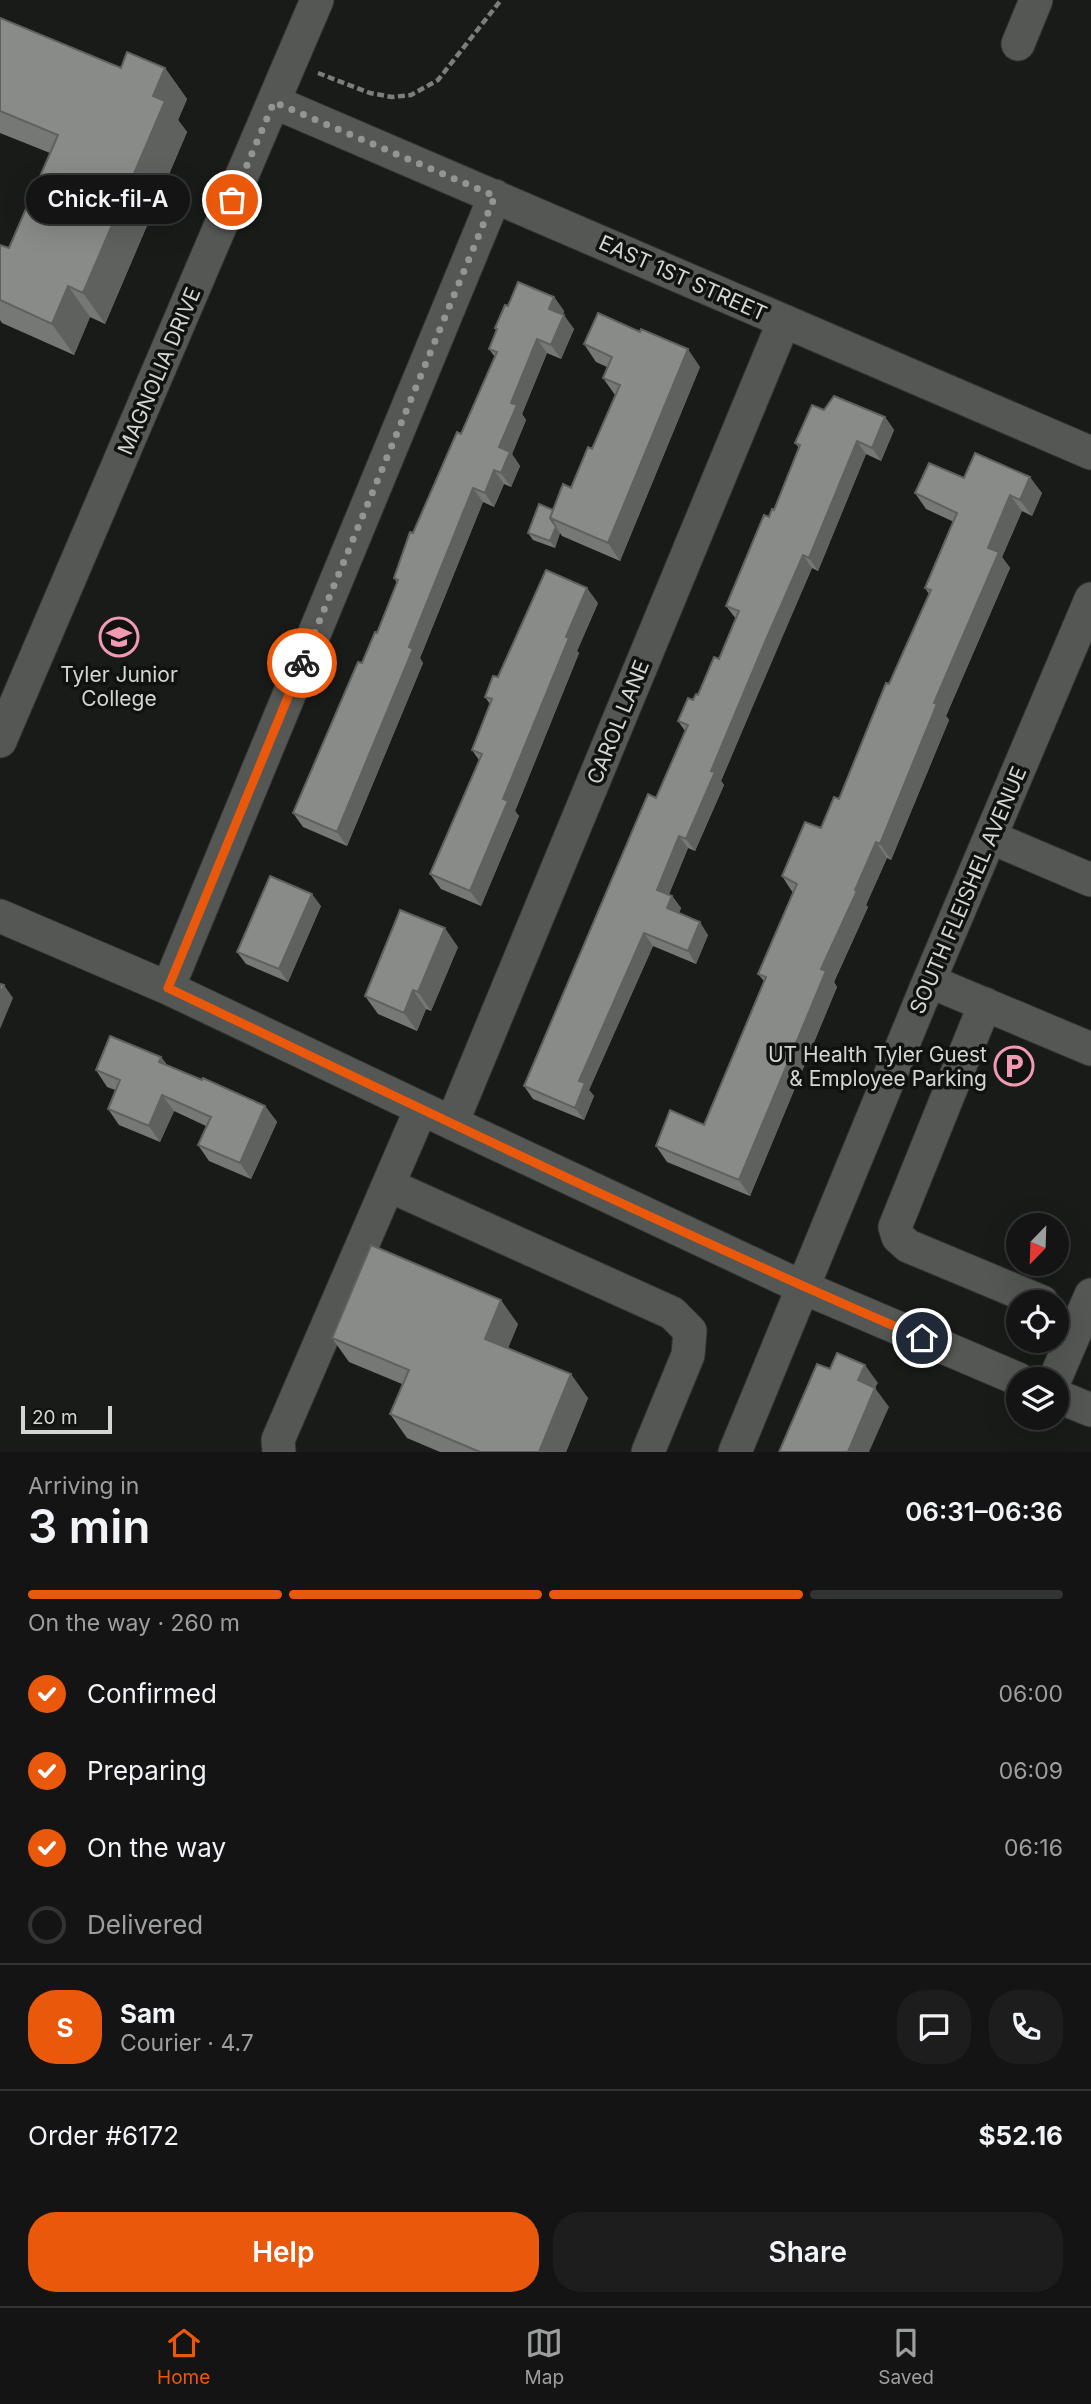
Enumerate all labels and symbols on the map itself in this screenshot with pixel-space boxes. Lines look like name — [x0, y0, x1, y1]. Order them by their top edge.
pin — [202, 170, 262, 230]
callout: Chick-fil-A — [26, 176, 190, 224]
street label: EAST 1ST STREET — [595, 230, 771, 326]
street label: MAGNOLIA DRIVE — [112, 283, 206, 459]
school or university icon: Tyler Junior College — [98, 616, 140, 658]
courier — [267, 628, 337, 698]
street label: CAROL LANE — [582, 656, 654, 788]
place label: Tyler Junior College — [60, 662, 178, 711]
street label: SOUTH FLEISHEL AVENUE — [904, 762, 1032, 1018]
place label: UT Health Tyler Guest & Employee Parking — [768, 1042, 987, 1091]
parking icon: UT Health Tyler Guest & Employee Parking — [993, 1045, 1035, 1087]
north arrow — [1006, 1213, 1069, 1276]
pin — [892, 1308, 952, 1368]
scale bar — [21, 1403, 112, 1435]

